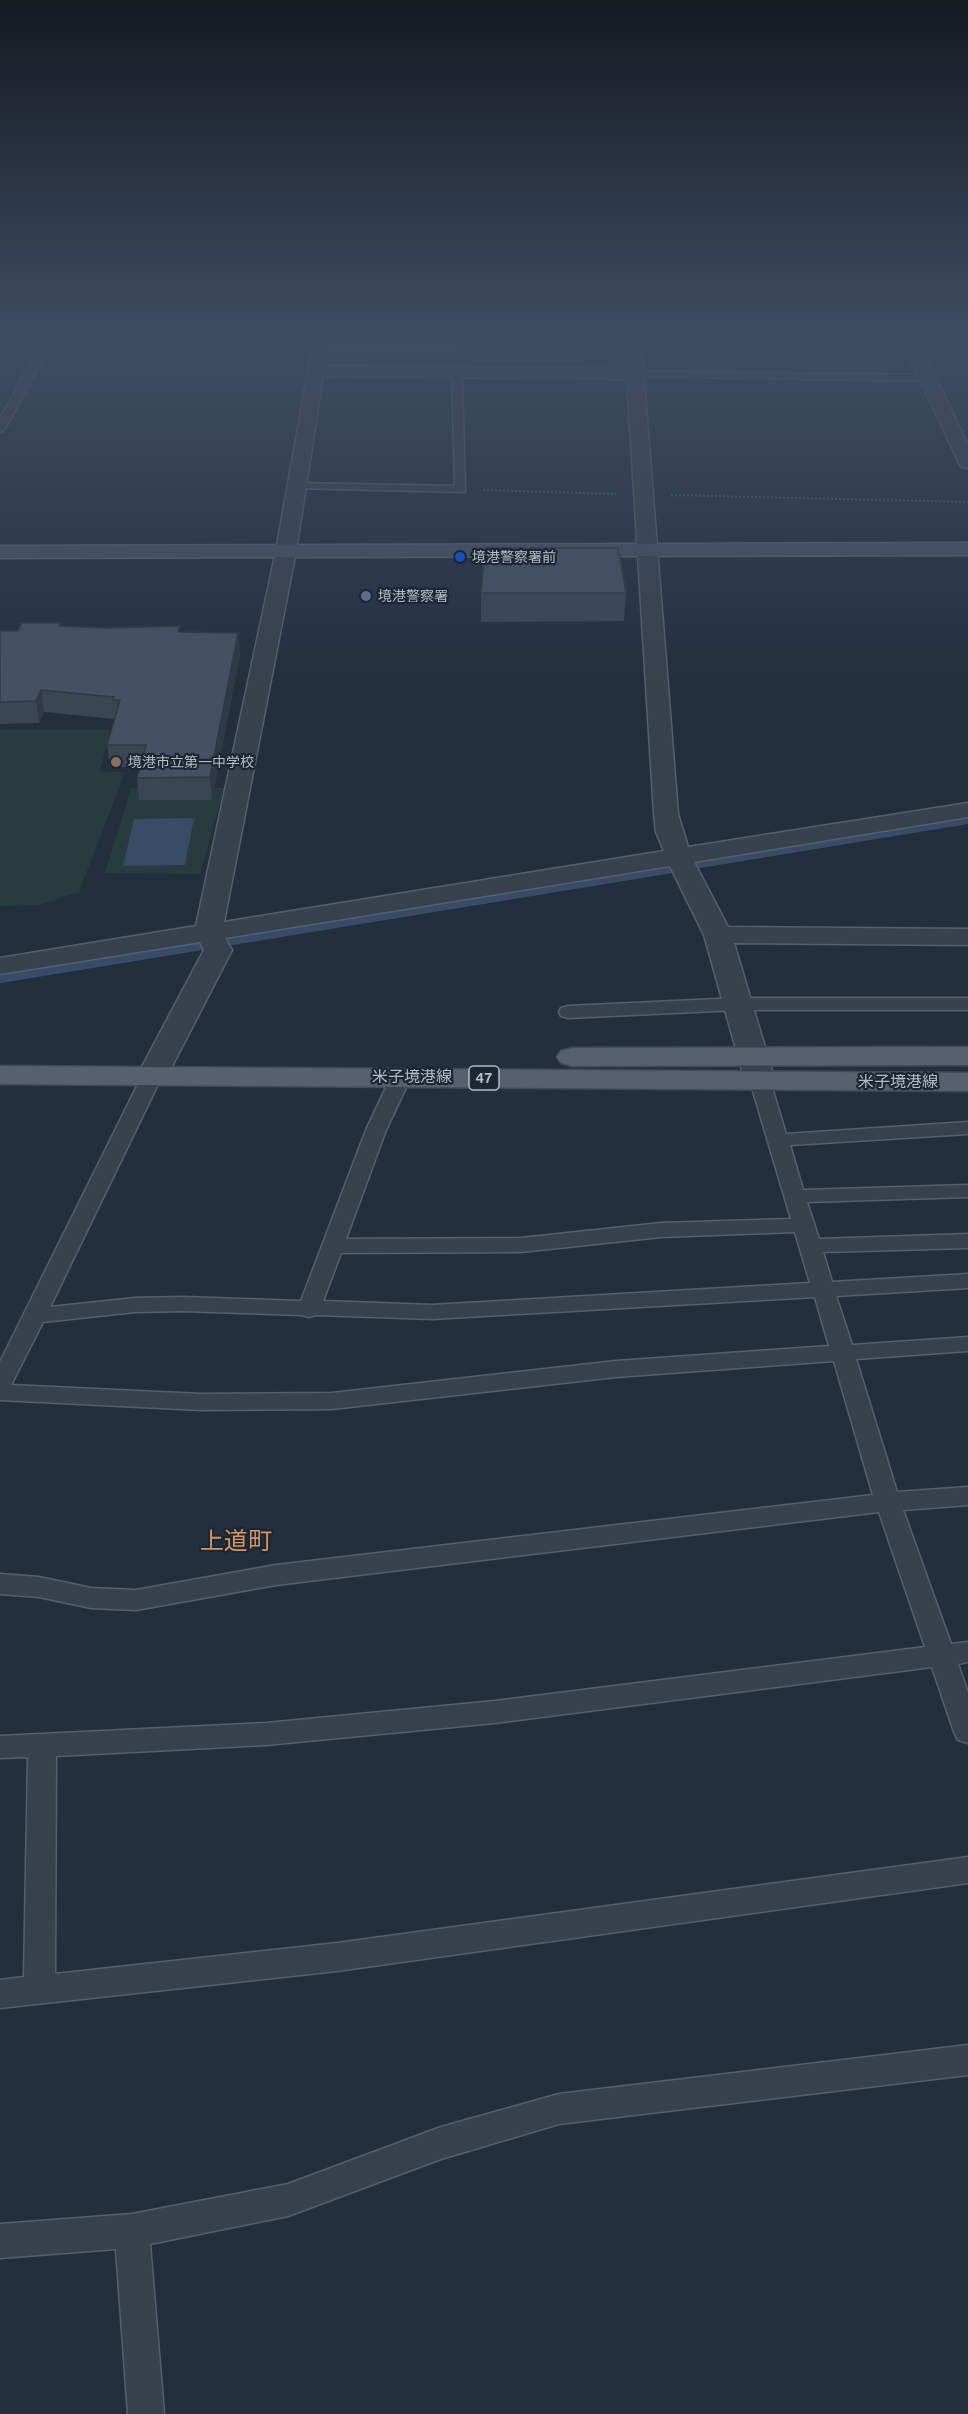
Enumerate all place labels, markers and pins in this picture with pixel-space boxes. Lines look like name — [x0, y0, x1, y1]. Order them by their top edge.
place label: 境港警察署前 — [472, 549, 556, 565]
marker: 境港警察署前 — [453, 550, 467, 564]
place label: 境港警察署 — [378, 588, 448, 604]
marker: 境港警察署 — [359, 589, 373, 603]
place label: 境港市立第一中学校 — [128, 754, 254, 770]
marker: 境港市立第一中学校 — [109, 755, 123, 769]

